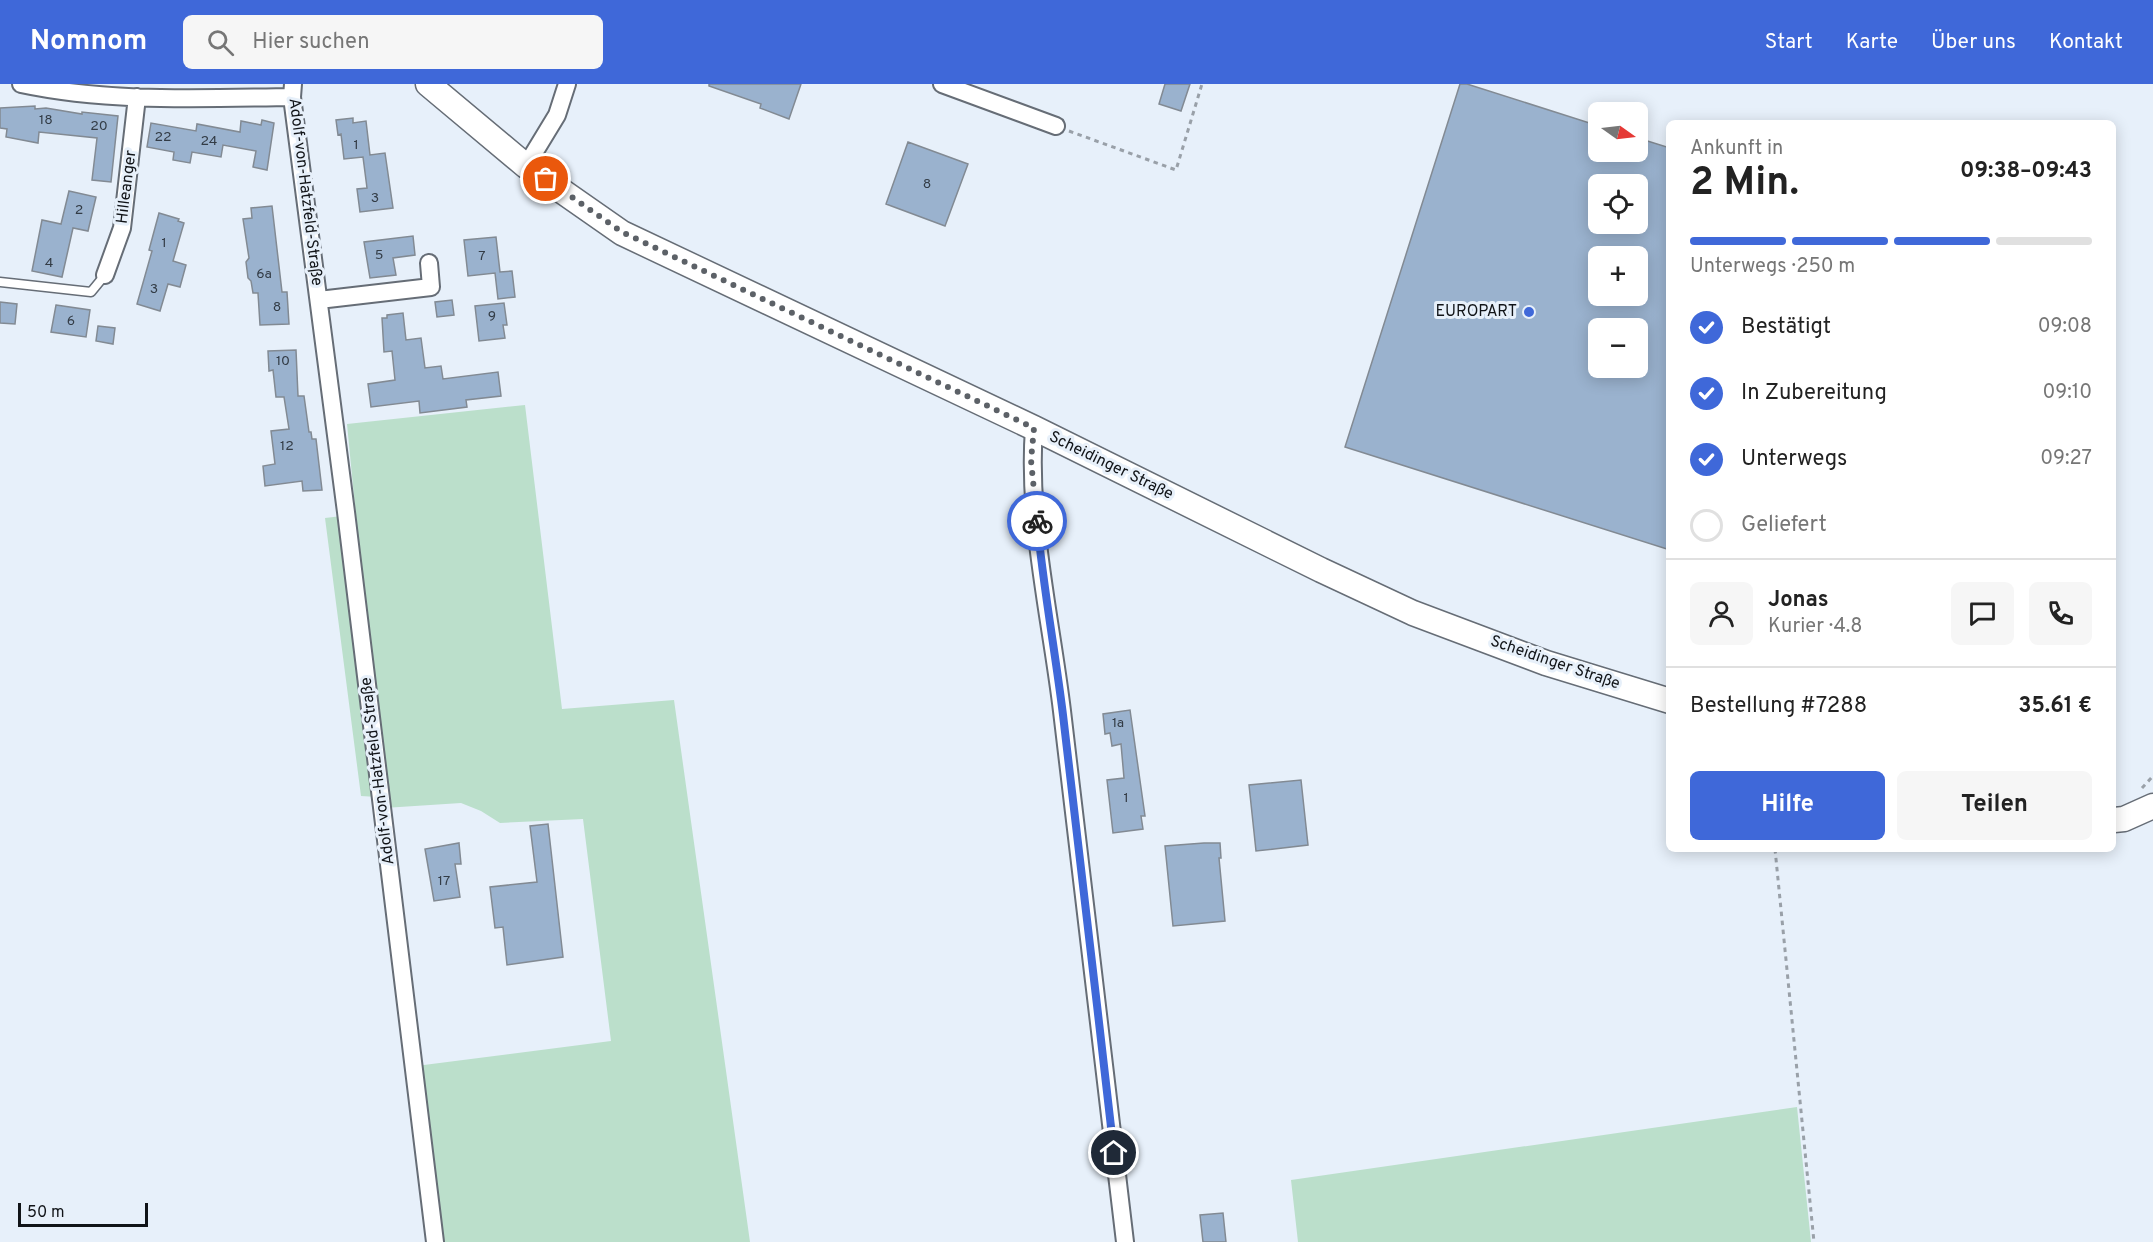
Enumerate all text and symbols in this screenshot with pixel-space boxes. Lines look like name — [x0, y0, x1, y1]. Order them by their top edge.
search box — [183, 15, 603, 69]
text: Nomnom — [30, 24, 147, 60]
icon: search — [204, 26, 237, 59]
text: Hier suchen — [252, 29, 370, 56]
text: Start — [1765, 29, 1813, 56]
text: Karte — [1846, 29, 1898, 56]
text: Über uns — [1931, 29, 2016, 56]
text: Kontakt — [2049, 29, 2123, 56]
street label: Adolf-von-Hatzfeld-Straße — [284, 97, 326, 287]
north arrow — [1588, 102, 1648, 162]
map controls — [1588, 102, 1648, 378]
house number: 18 — [39, 112, 53, 129]
house number: 20 — [90, 118, 108, 135]
house number: 22 — [154, 129, 172, 146]
house number: 24 — [200, 133, 218, 150]
text: Ankunft in — [1690, 136, 1783, 162]
house number: 1 — [353, 137, 359, 154]
street label: Hilleanger — [113, 149, 141, 225]
pin — [520, 153, 571, 204]
text: 09:38–09:43 — [1960, 158, 2092, 185]
text: 2 Min. — [1690, 160, 1799, 209]
icon: bag — [529, 162, 562, 195]
button: locate — [1588, 174, 1648, 234]
house number: 8 — [923, 176, 931, 193]
house number: 3 — [371, 190, 379, 207]
house number: 2 — [75, 202, 83, 219]
house number: 1 — [161, 235, 167, 252]
button: + — [1588, 246, 1648, 306]
house number: 5 — [375, 247, 383, 264]
house number: 7 — [478, 248, 486, 265]
text: Unterwegs · 250 m — [1690, 254, 1855, 280]
house number: 4 — [45, 255, 53, 272]
house number: 6a — [256, 266, 272, 283]
house number: 3 — [150, 281, 158, 298]
house number: 8 — [273, 299, 281, 316]
place label: EUROPART — [1436, 302, 1517, 322]
marker: EUROPART — [1522, 305, 1536, 319]
house number: 9 — [488, 308, 496, 325]
icon: check — [1690, 311, 1723, 344]
house number: 6 — [67, 313, 75, 330]
text: Bestätigt — [1741, 314, 1831, 341]
text: 09:08 — [2038, 314, 2092, 340]
button: − — [1588, 318, 1648, 378]
house number: 10 — [276, 353, 290, 370]
icon: check — [1690, 377, 1723, 410]
text: In Zubereitung — [1741, 380, 1887, 407]
text: 09:10 — [2042, 380, 2092, 406]
street label: Scheidinger Straße — [1046, 427, 1176, 505]
house number: 12 — [280, 438, 294, 455]
icon: check — [1690, 443, 1723, 476]
text: Unterwegs — [1741, 446, 1847, 473]
text: 09:27 — [2040, 446, 2092, 472]
courier — [1007, 491, 1067, 551]
icon: bike — [1021, 505, 1054, 538]
text: Geliefert — [1741, 512, 1827, 539]
button: person — [1690, 582, 1753, 645]
button: chat — [1951, 582, 2014, 645]
button: phone — [2029, 582, 2092, 645]
text: Jonas — [1768, 587, 1829, 614]
text: Kurier · 4.8 — [1768, 614, 1863, 640]
street label: Scheidinger Straße — [1488, 631, 1622, 695]
street label: Adolf-von-Hatzfeld-Straße — [357, 676, 399, 866]
text: Bestellung #7288 — [1690, 693, 1867, 720]
text: 35.61 € — [2018, 693, 2092, 720]
house number: 1a — [1112, 715, 1124, 732]
button: Hilfe — [1690, 771, 1885, 840]
button: Teilen — [1897, 771, 2092, 840]
house number: 1 — [1123, 790, 1129, 807]
house number: 17 — [438, 873, 450, 890]
pin — [1088, 1127, 1139, 1178]
icon: home — [1097, 1136, 1130, 1169]
scale bar — [18, 1200, 148, 1228]
text: 50 m — [27, 1203, 65, 1223]

